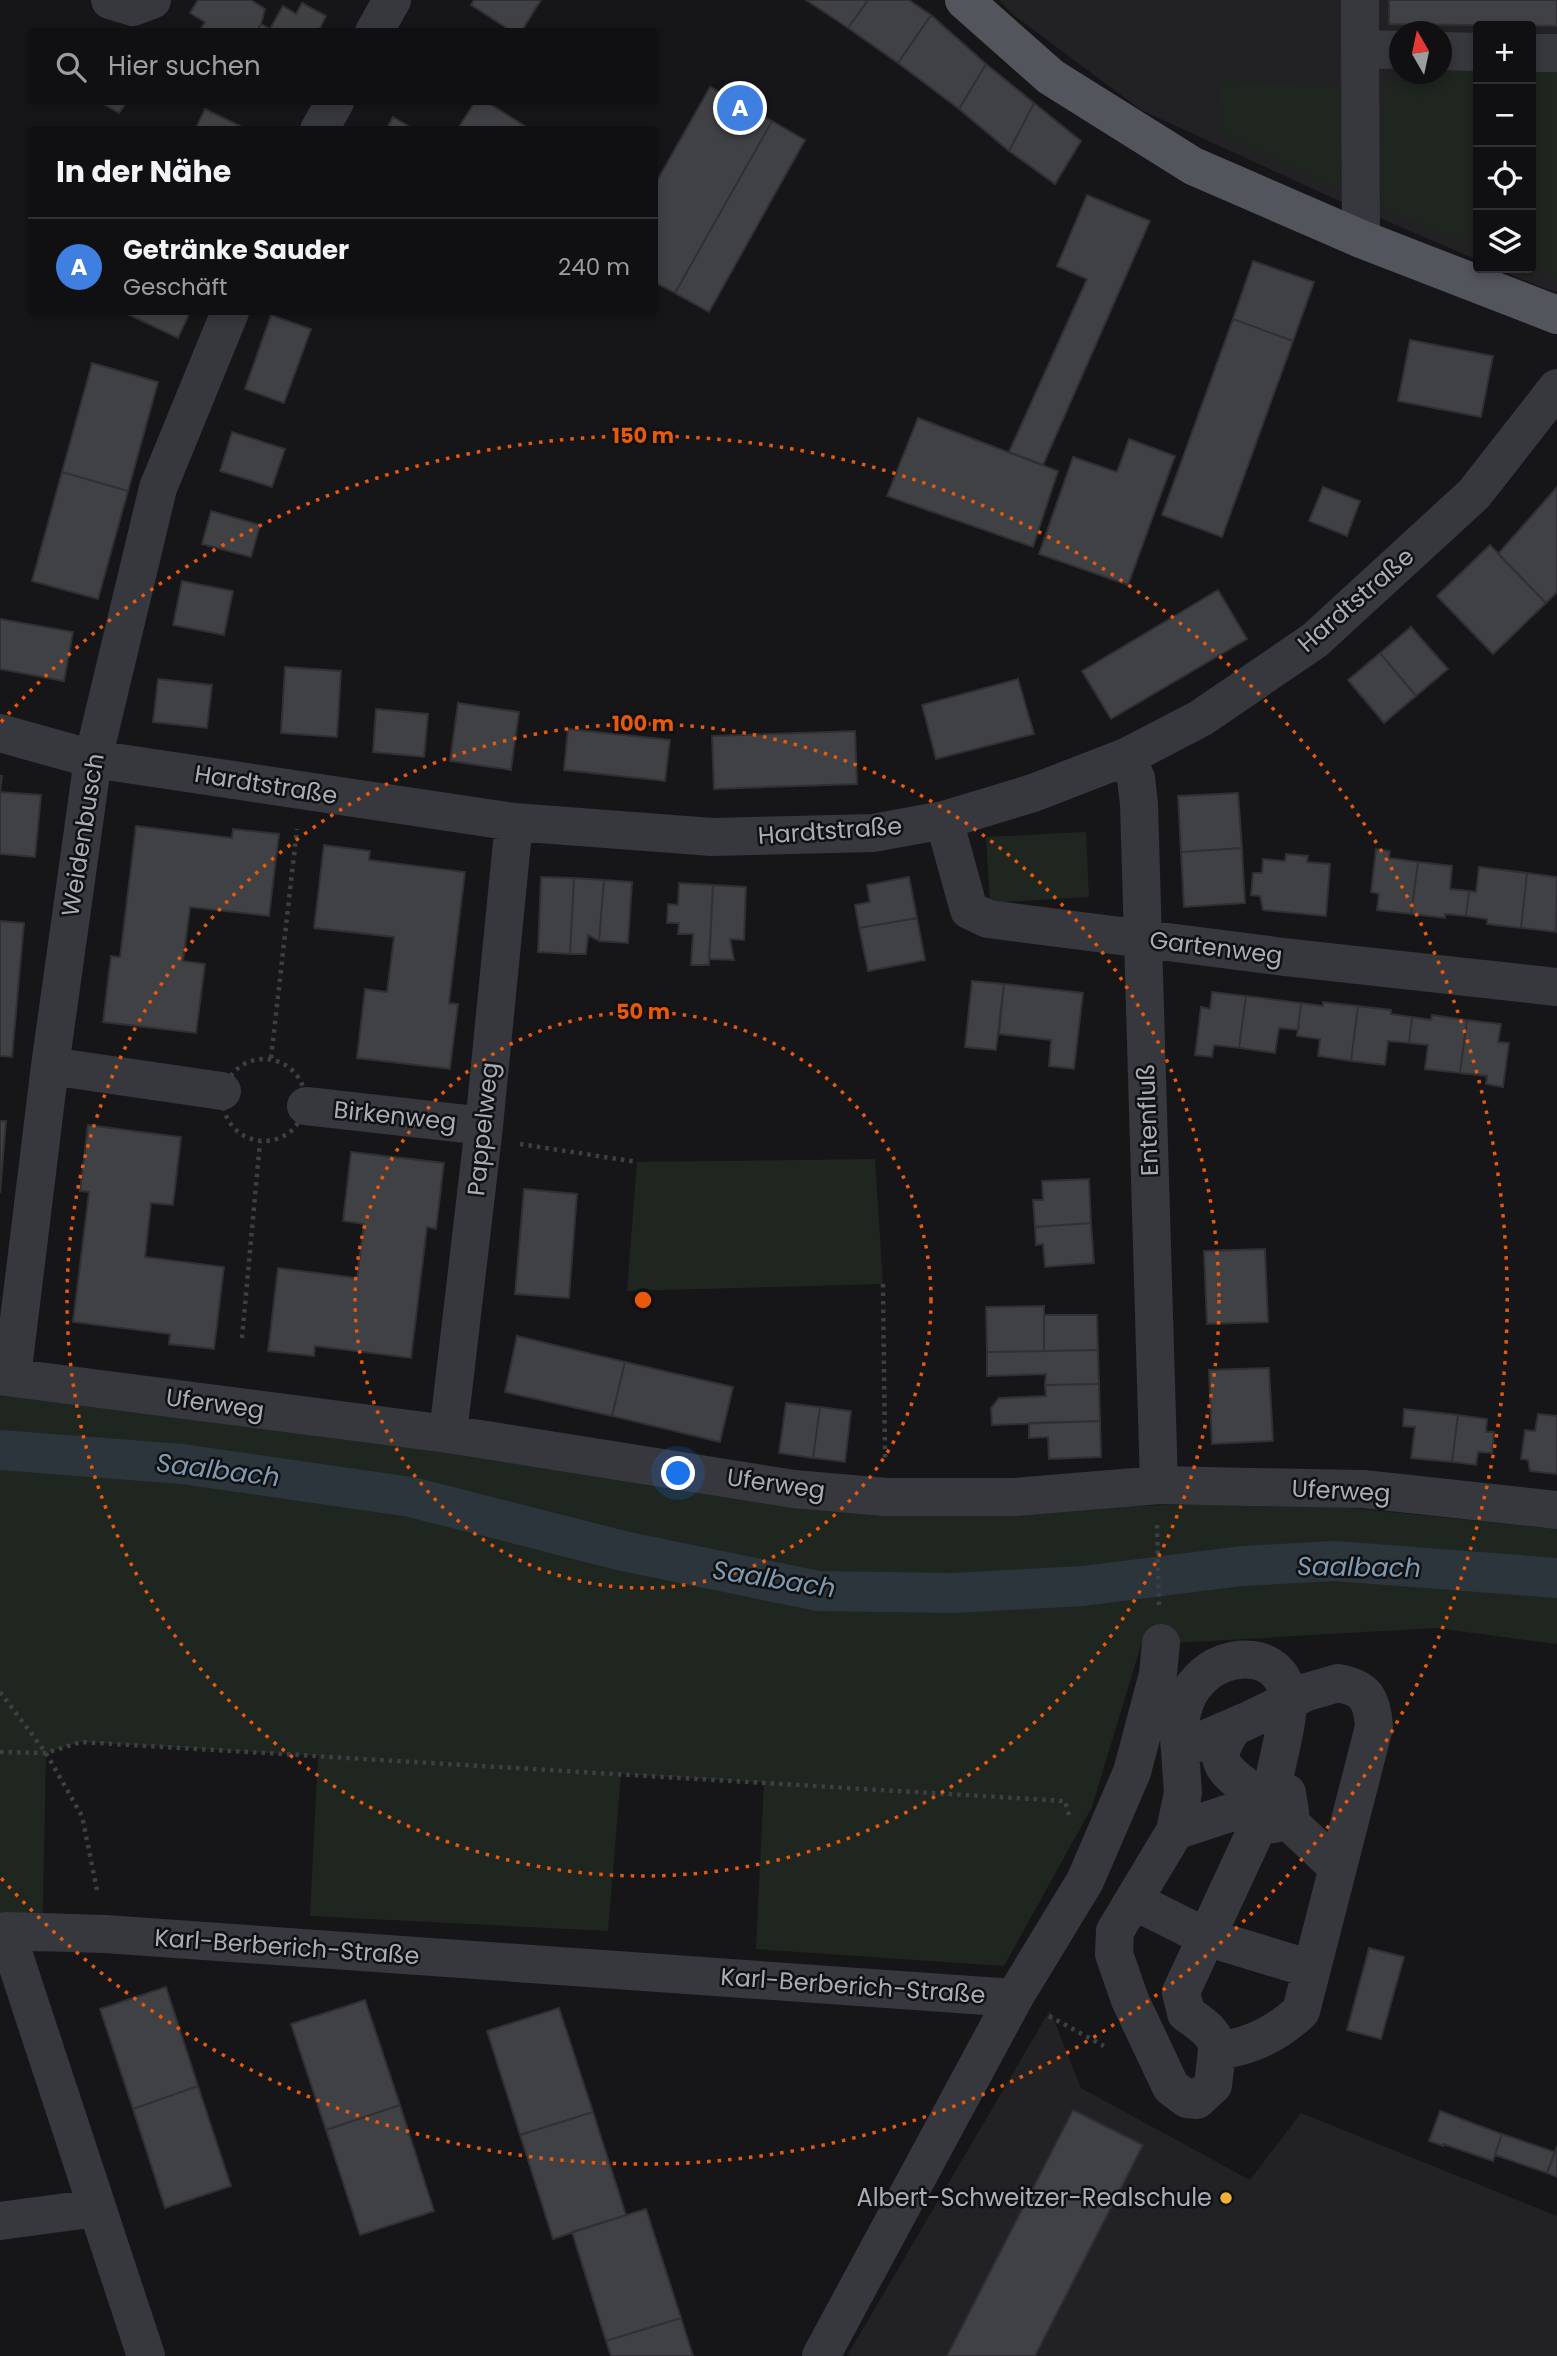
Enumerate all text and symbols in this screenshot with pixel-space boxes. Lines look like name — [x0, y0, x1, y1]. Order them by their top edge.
north arrow — [1389, 21, 1452, 84]
map controls — [1473, 21, 1536, 273]
button: + — [1473, 21, 1536, 84]
search box — [28, 28, 658, 105]
icon: search — [52, 48, 90, 86]
text: Hier suchen — [108, 48, 261, 84]
pin: A — [717, 82, 763, 134]
button: − — [1473, 84, 1536, 147]
button: locate — [1473, 147, 1536, 210]
text: In der Nähe — [56, 150, 231, 193]
button: layers — [1473, 210, 1536, 273]
text: Getränke Sauder — [123, 232, 349, 268]
text: A — [71, 251, 87, 283]
text: 240 m — [558, 251, 630, 283]
text: Geschäft — [123, 271, 227, 303]
text: 150 m — [612, 421, 674, 450]
street label: Hardtstraße — [1290, 540, 1421, 659]
text: 100 m — [612, 709, 674, 738]
street label: Weidenbusch — [53, 751, 112, 919]
street label: Hardtstraße — [192, 757, 340, 812]
street label: Hardtstraße — [757, 809, 903, 852]
street label: Gartenweg — [1148, 923, 1284, 972]
text: 50 m — [616, 997, 670, 1026]
street label: Pappelweg — [459, 1061, 506, 1197]
street label: Entenfluß — [1129, 1063, 1166, 1177]
street label: Birkenweg — [332, 1093, 458, 1138]
centre of rings — [631, 1288, 655, 1312]
street label: Uferweg — [164, 1380, 266, 1427]
water label: Saalbach — [154, 1445, 282, 1495]
your location — [661, 1456, 695, 1490]
street label: Uferweg — [725, 1460, 827, 1507]
street label: Uferweg — [1291, 1471, 1391, 1510]
water label: Saalbach — [1297, 1548, 1421, 1586]
water label: Saalbach — [710, 1552, 838, 1606]
street label: Karl-Berberich-Straße — [153, 1921, 421, 1972]
street label: Karl-Berberich-Straße — [719, 1960, 987, 2011]
place label: Albert-Schweitzer-Realschule — [857, 2181, 1212, 2214]
marker: Albert-Schweitzer-Realschule — [1218, 2190, 1234, 2206]

